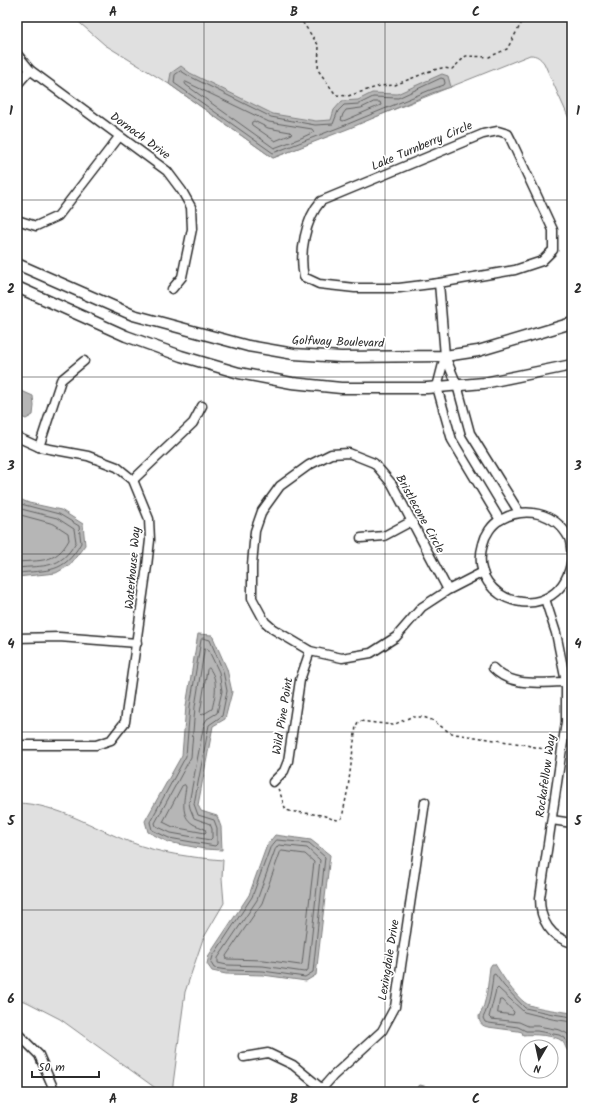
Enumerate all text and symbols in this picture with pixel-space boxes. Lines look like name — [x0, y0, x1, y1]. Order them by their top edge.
text: A — [109, 2, 117, 23]
text: B — [290, 2, 298, 23]
text: C — [472, 2, 480, 23]
text: 1 — [9, 101, 13, 122]
text: 1 — [576, 101, 580, 122]
street label: Dornoch Drive — [106, 108, 175, 165]
street label: Lake Turnberry Circle — [368, 116, 476, 176]
text: 2 — [7, 279, 15, 300]
text: 2 — [574, 279, 582, 300]
street label: Golfway Boulevard — [292, 331, 385, 353]
text: 3 — [6, 456, 15, 477]
text: 3 — [573, 456, 582, 477]
street label: Bristlecone Circle — [390, 471, 450, 557]
street label: Waterhouse Way — [120, 526, 146, 610]
text: 4 — [7, 634, 15, 655]
text: 4 — [574, 634, 582, 655]
street label: Wild Pine Point — [268, 676, 299, 756]
street label: Rockafellow Way — [531, 733, 561, 819]
text: 5 — [7, 811, 16, 832]
text: 5 — [574, 811, 583, 832]
street label: Lexingdale Drive — [373, 918, 405, 1002]
text: 6 — [7, 989, 15, 1010]
text: 6 — [574, 989, 582, 1010]
north arrow — [519, 1039, 559, 1079]
scale bar — [32, 1053, 99, 1079]
text: 50 m — [38, 1058, 65, 1077]
text: N — [533, 1058, 542, 1077]
text: A — [109, 1089, 117, 1109]
text: B — [290, 1089, 298, 1109]
text: C — [472, 1089, 480, 1109]

